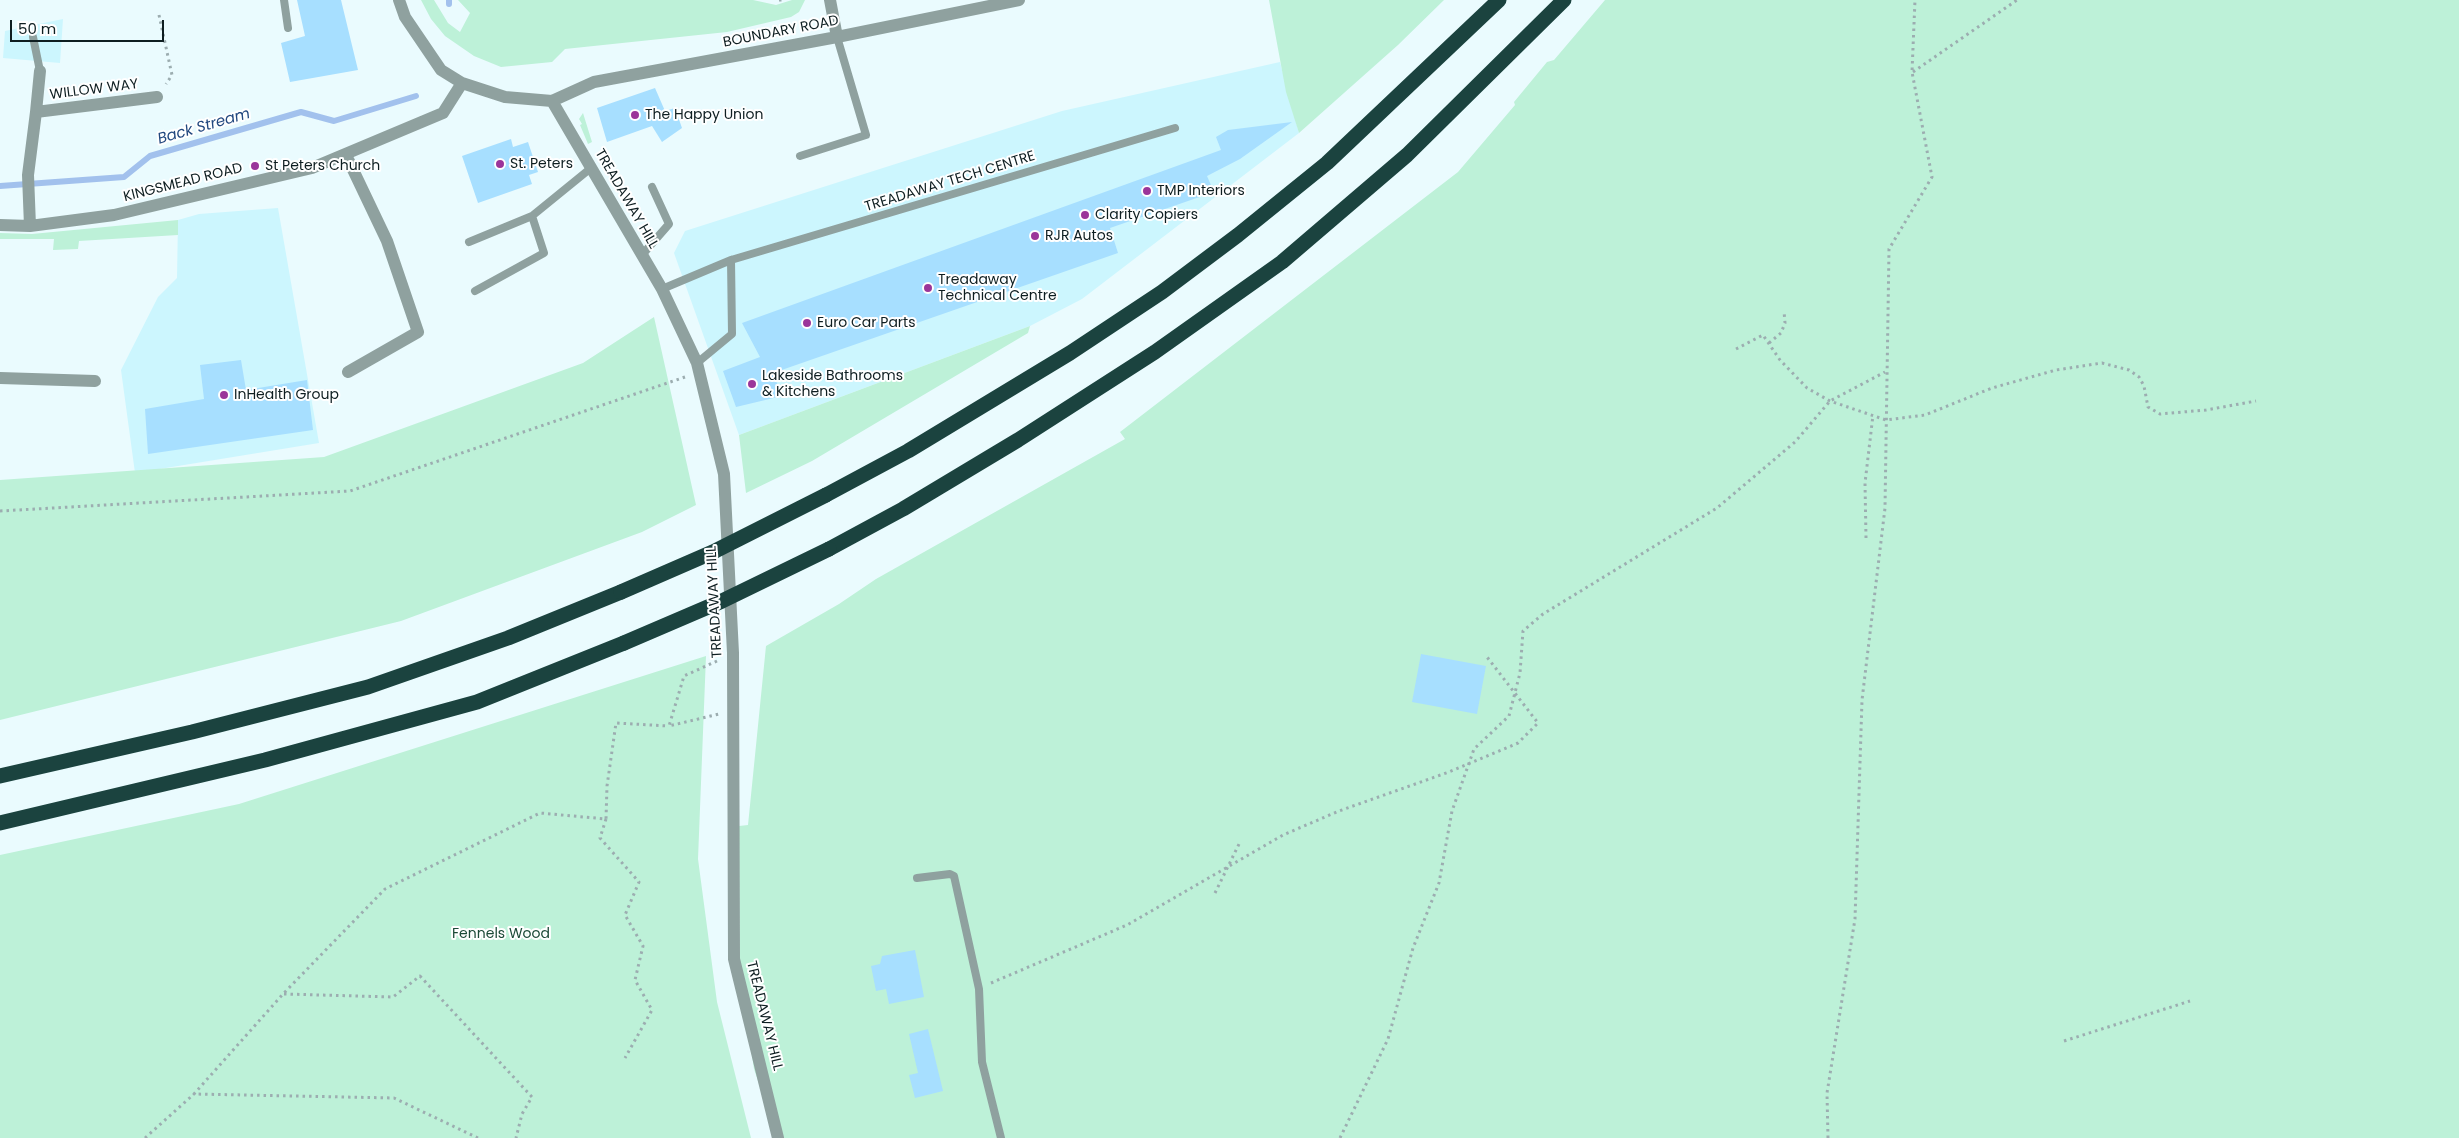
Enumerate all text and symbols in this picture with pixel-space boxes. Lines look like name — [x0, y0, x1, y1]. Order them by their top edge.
scale bar — [12, 10, 166, 42]
street label: BOUNDARY ROAD — [722, 13, 840, 51]
text: 50 m — [18, 18, 56, 39]
street label: WILLOW WAY — [49, 76, 139, 104]
water label: Back Stream — [156, 105, 252, 149]
place label: The Happy Union — [645, 107, 763, 123]
marker: The Happy Union — [629, 109, 641, 121]
street label: TREADAWAY HILL — [591, 146, 661, 252]
street label: TREADAWAY TECH CENTRE — [863, 148, 1037, 216]
place label: St. Peters — [510, 156, 573, 172]
place label: St Peters Church — [265, 158, 380, 174]
marker: St. Peters — [494, 158, 506, 170]
street label: KINGSMEAD ROAD — [122, 160, 244, 206]
marker: St Peters Church — [249, 160, 261, 172]
place label: TMP Interiors — [1157, 183, 1245, 199]
marker: TMP Interiors — [1141, 185, 1153, 197]
place label: Clarity Copiers — [1095, 207, 1198, 223]
marker: Clarity Copiers — [1079, 209, 1091, 221]
place label: RJR Autos — [1045, 228, 1113, 244]
marker: RJR Autos — [1029, 230, 1041, 242]
place label: Treadaway Technical Centre — [938, 272, 1057, 304]
marker: Treadaway Technical Centre — [922, 282, 934, 294]
place label: Euro Car Parts — [817, 315, 915, 331]
marker: Euro Car Parts — [801, 317, 813, 329]
place label: Lakeside Bathrooms & Kitchens — [762, 368, 903, 401]
marker: Lakeside Bathrooms & Kitchens — [746, 378, 758, 390]
place label: InHealth Group — [234, 387, 339, 403]
marker: InHealth Group — [218, 389, 230, 401]
street label: TREADAWAY HILL — [704, 545, 726, 659]
park label: Fennels Wood — [452, 926, 550, 942]
street label: TREADAWAY HILL — [742, 959, 786, 1073]

